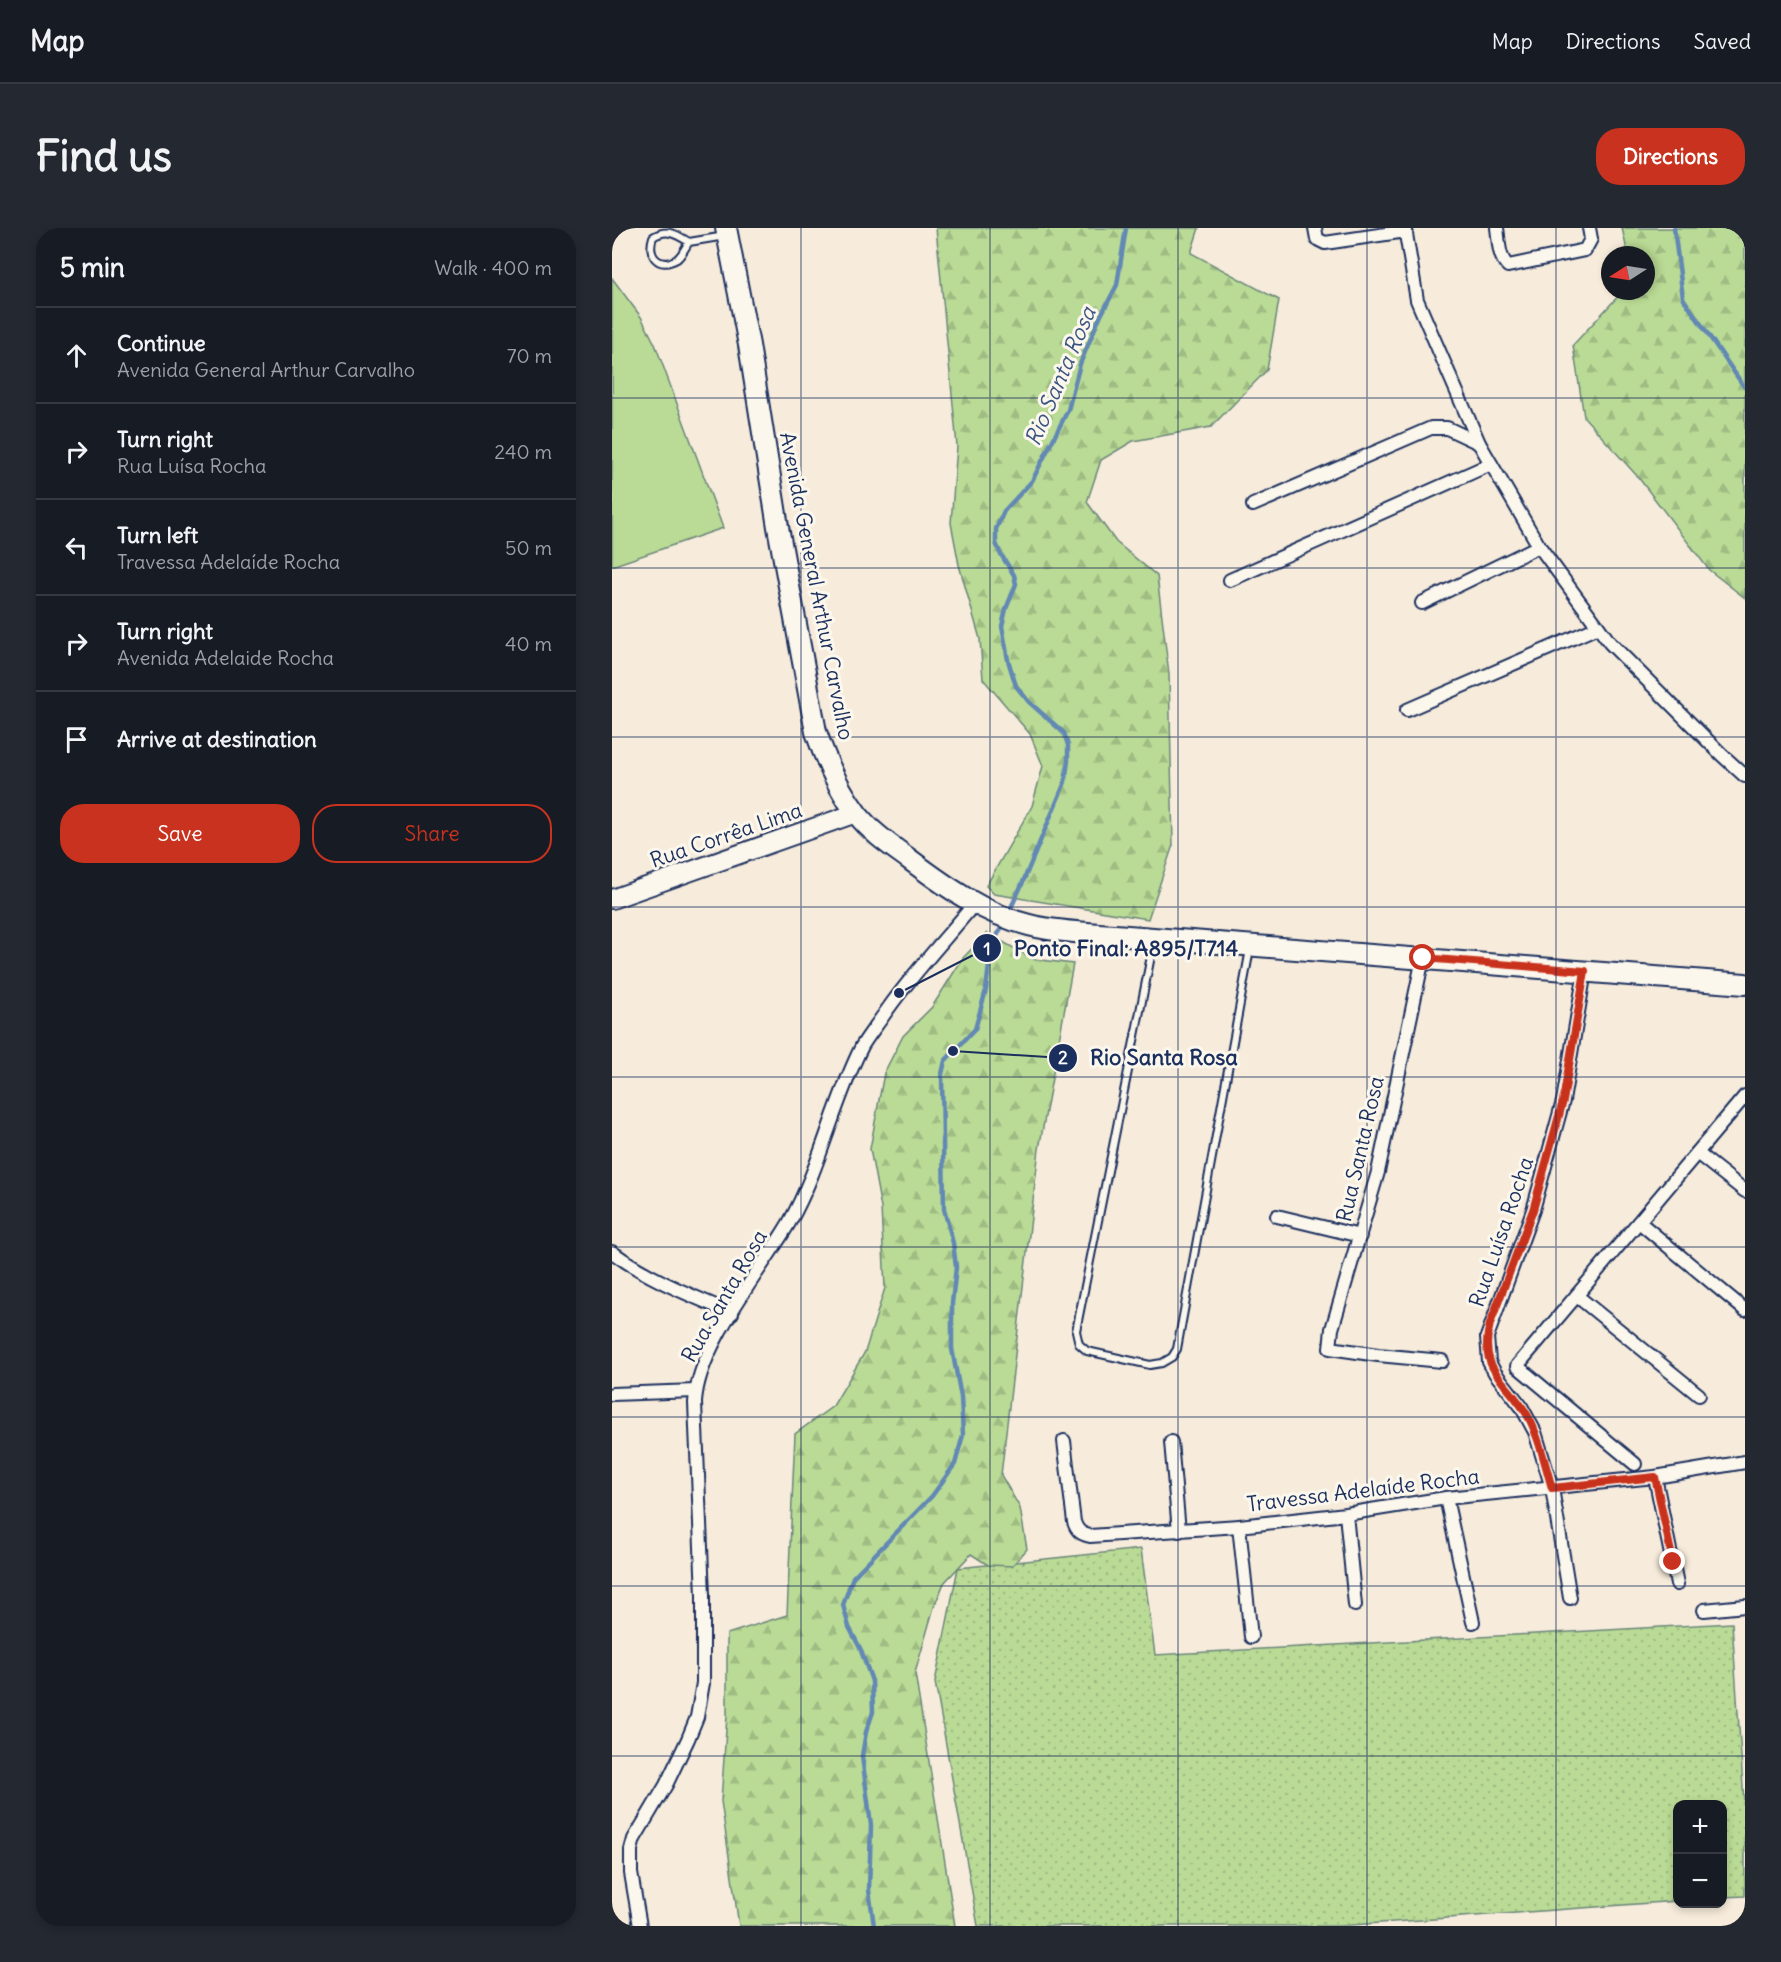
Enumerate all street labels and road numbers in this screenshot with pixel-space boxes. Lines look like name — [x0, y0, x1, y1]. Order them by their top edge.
street label: Avenida General Arthur Carvalho — [774, 430, 860, 742]
street label: Rua Corrêa Lima — [646, 796, 806, 874]
street label: Rua Santa Rosa — [1330, 1074, 1390, 1224]
street label: Rua Luísa Rocha — [1463, 1153, 1539, 1311]
street label: Rua Santa Rosa — [675, 1225, 773, 1367]
street label: Travessa Adelaíde Rocha — [1245, 1462, 1481, 1518]

